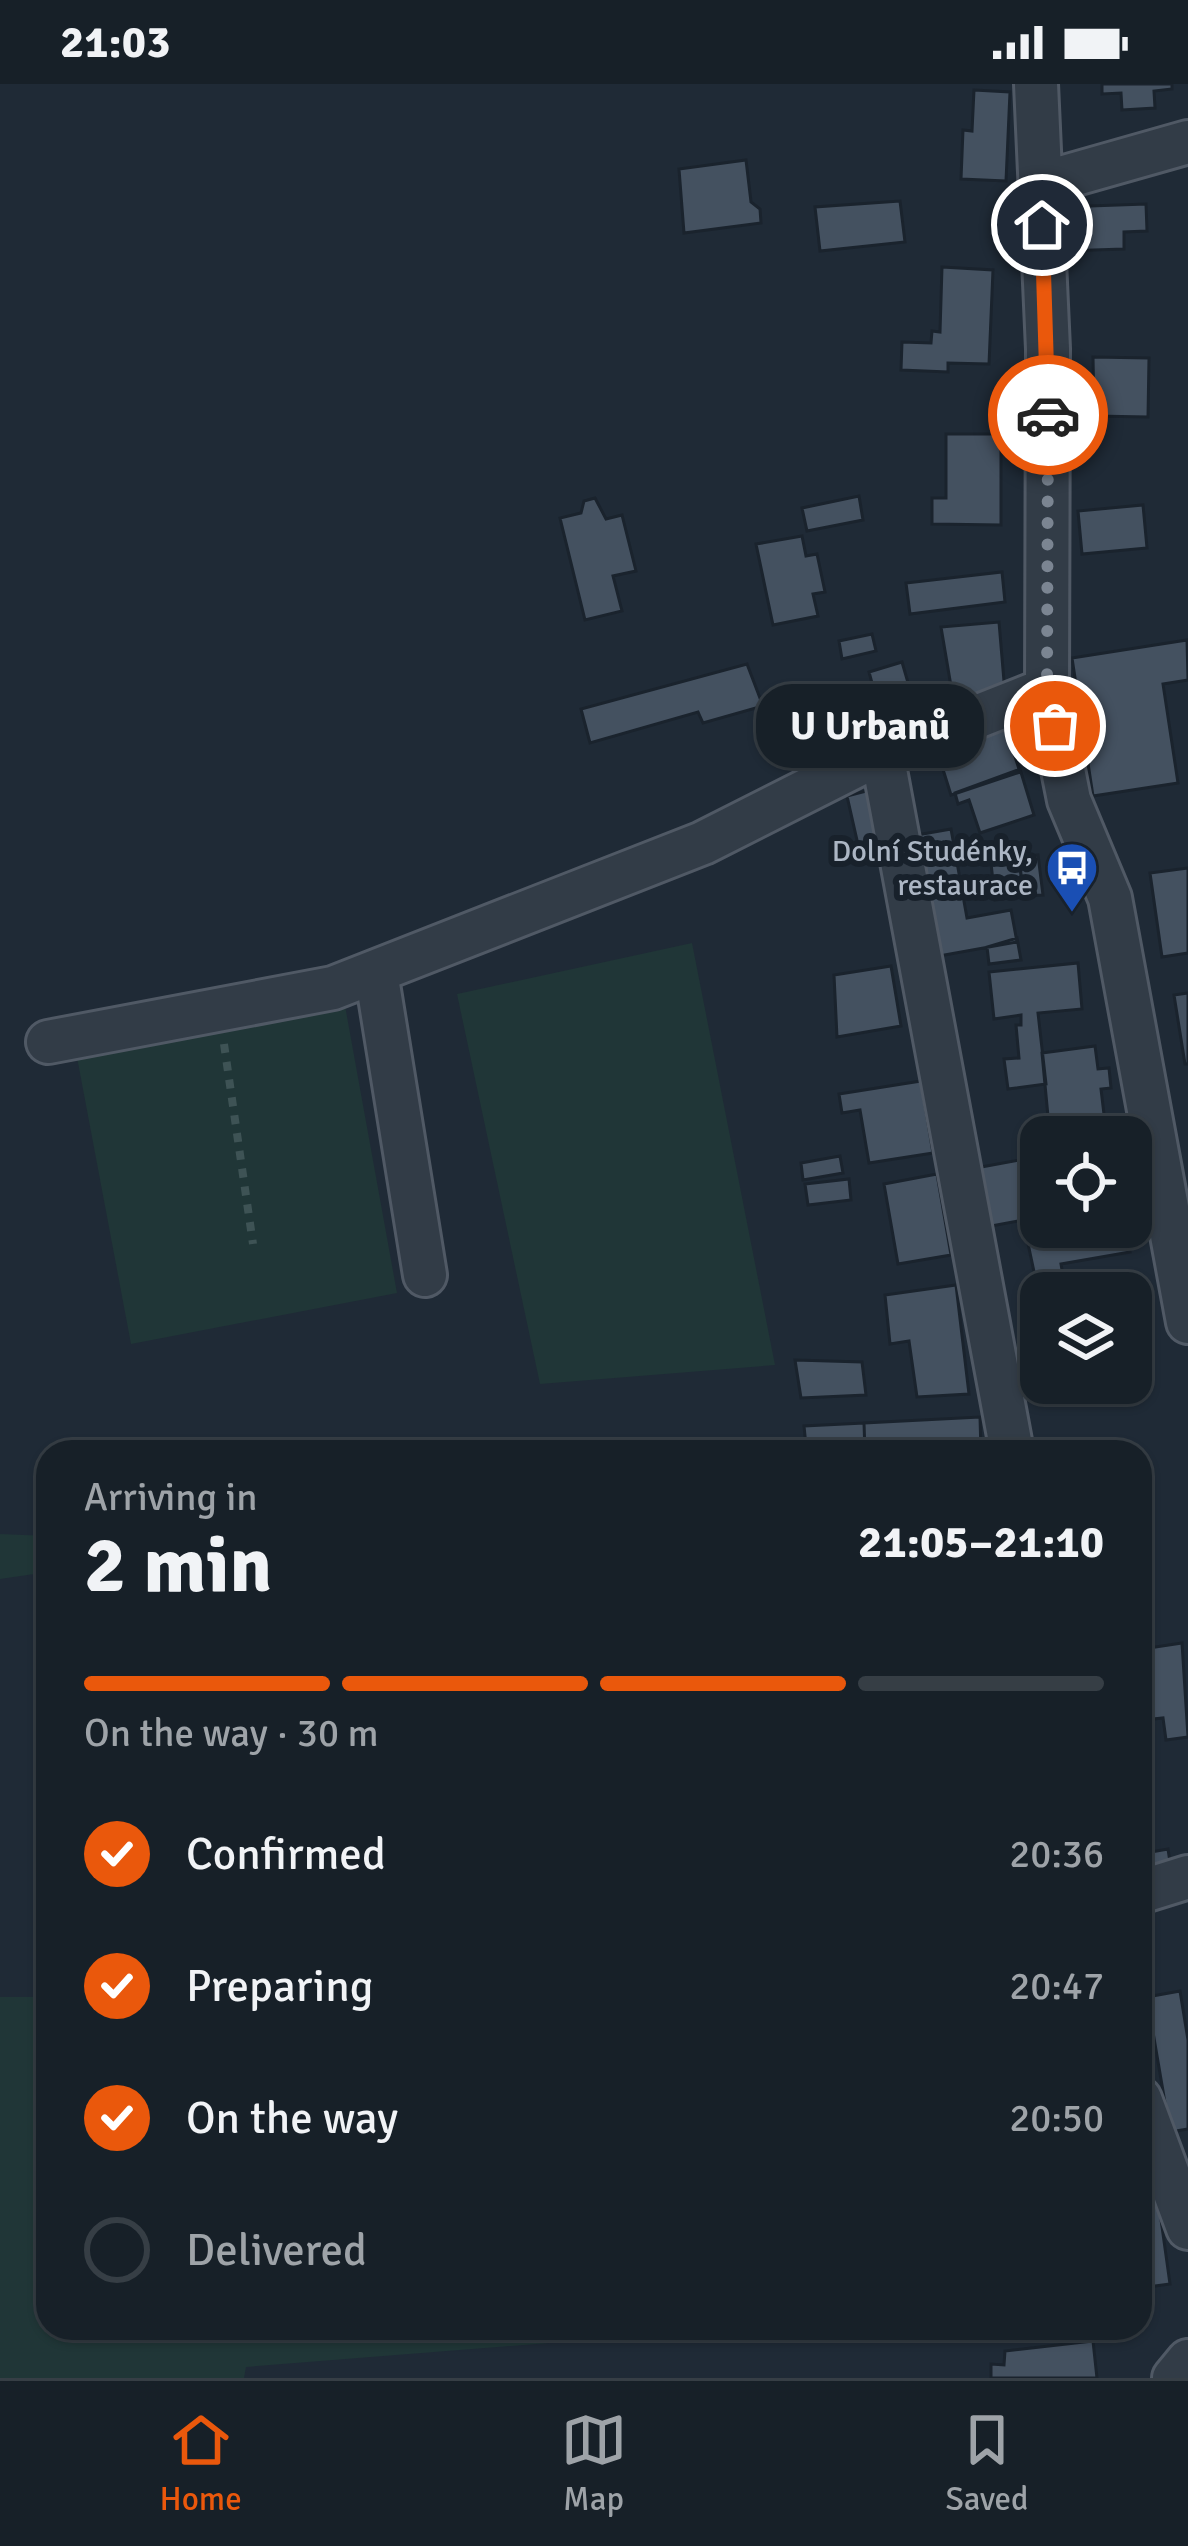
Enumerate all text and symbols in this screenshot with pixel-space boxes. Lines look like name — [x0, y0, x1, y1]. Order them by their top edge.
text: 21:03 — [60, 15, 170, 70]
pin — [991, 174, 1093, 276]
icon: home — [1009, 192, 1075, 258]
courier — [988, 355, 1108, 475]
icon: car — [1015, 382, 1081, 448]
pin — [1004, 675, 1106, 777]
callout: U Urbanů — [755, 684, 983, 768]
icon: bag — [1022, 693, 1088, 759]
text: U Urbanů — [790, 702, 950, 750]
place label: Dolní Studénky, restaurace — [832, 833, 1033, 904]
bus stop icon: Dolní Studénky, restaurace — [1044, 840, 1100, 914]
map controls — [1020, 1116, 1152, 1404]
button: locate — [1020, 1116, 1152, 1248]
button: layers — [1020, 1272, 1152, 1404]
text: Arriving in — [84, 1473, 258, 1521]
text: 21:05–21:10 — [858, 1515, 1104, 1570]
text: 2 min — [84, 1518, 272, 1614]
text: On the way · 30 m — [84, 1709, 379, 1757]
icon: check — [84, 1821, 150, 1887]
text: Confirmed — [186, 1827, 386, 1882]
text: 20:36 — [1009, 1830, 1104, 1878]
icon: check — [84, 1953, 150, 2019]
text: Preparing — [186, 1959, 374, 2014]
text: 20:47 — [1009, 1962, 1104, 2010]
icon: check — [84, 2085, 150, 2151]
text: On the way — [186, 2091, 398, 2146]
text: 20:50 — [1009, 2094, 1104, 2142]
text: Delivered — [186, 2223, 367, 2278]
tab: Home — [159, 2407, 242, 2520]
tab: Map — [561, 2407, 627, 2520]
tab: Saved — [945, 2407, 1029, 2520]

